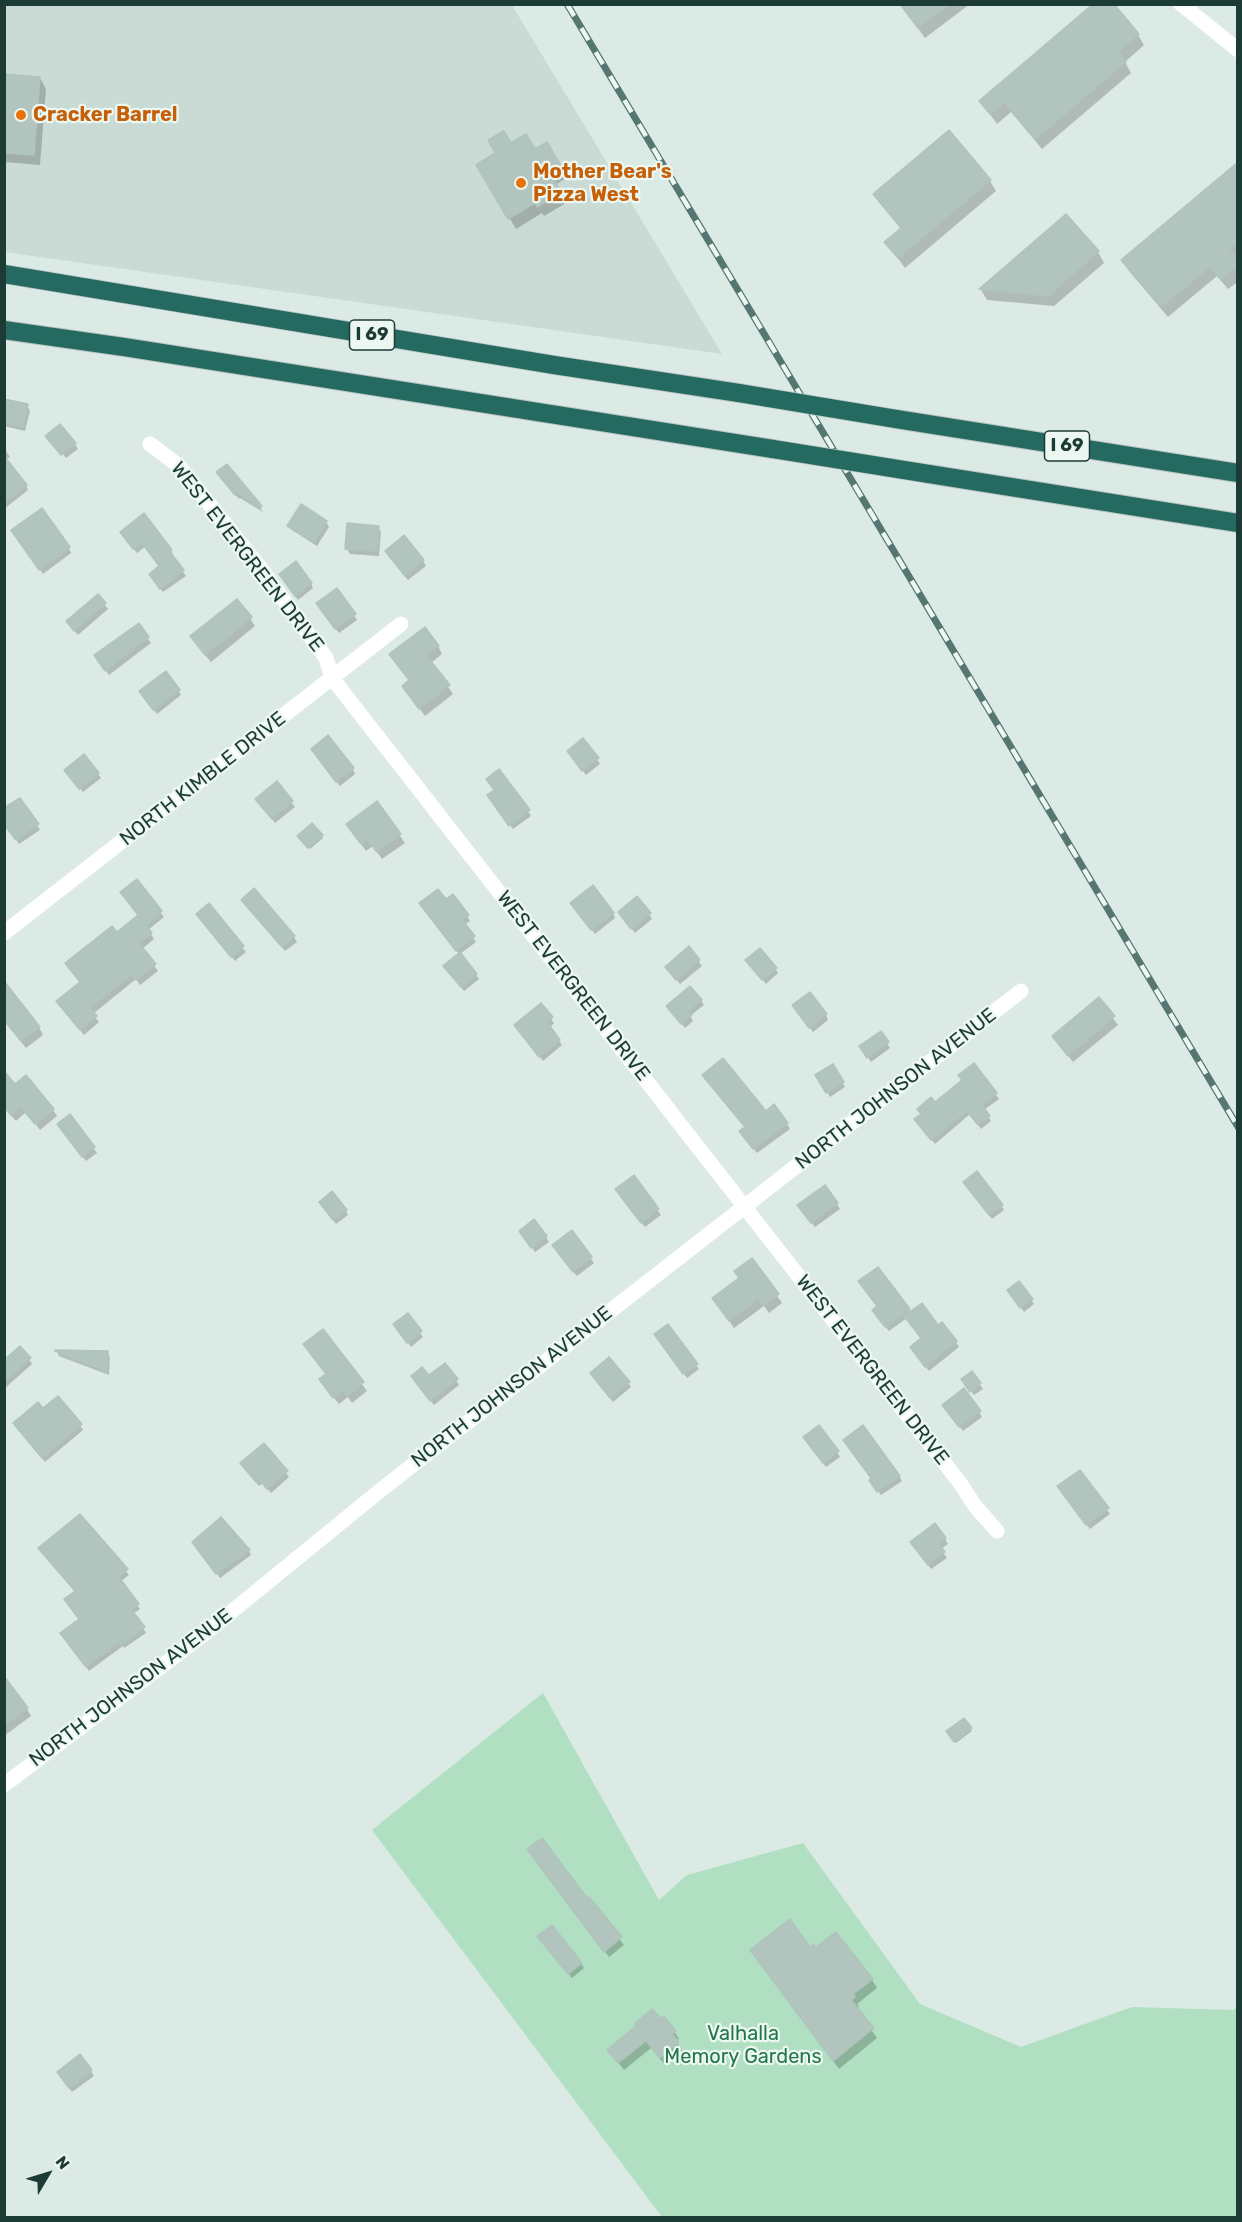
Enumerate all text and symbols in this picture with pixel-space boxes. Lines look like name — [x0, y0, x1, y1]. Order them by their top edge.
place label: Cracker Barrel — [33, 103, 178, 127]
marker: Cracker Barrel — [14, 108, 28, 122]
place label: Mother Bear's Pizza West — [533, 160, 672, 207]
marker: Mother Bear's Pizza West — [514, 176, 528, 190]
road number: I 69 — [350, 320, 394, 350]
road number: I 69 — [1044, 431, 1090, 461]
street label: WEST EVERGREEN DRIVE — [165, 457, 329, 657]
street label: NORTH KIMBLE DRIVE — [115, 707, 291, 851]
street label: WEST EVERGREEN DRIVE — [491, 886, 655, 1086]
street label: NORTH JOHNSON AVENUE — [791, 1003, 1001, 1175]
street label: WEST EVERGREEN DRIVE — [790, 1270, 954, 1470]
street label: NORTH JOHNSON AVENUE — [407, 1301, 617, 1473]
street label: NORTH JOHNSON AVENUE — [25, 1604, 237, 1772]
park label: Valhalla Memory Gardens — [664, 2022, 822, 2069]
north arrow — [18, 2144, 78, 2204]
text: N — [52, 2152, 74, 2173]

